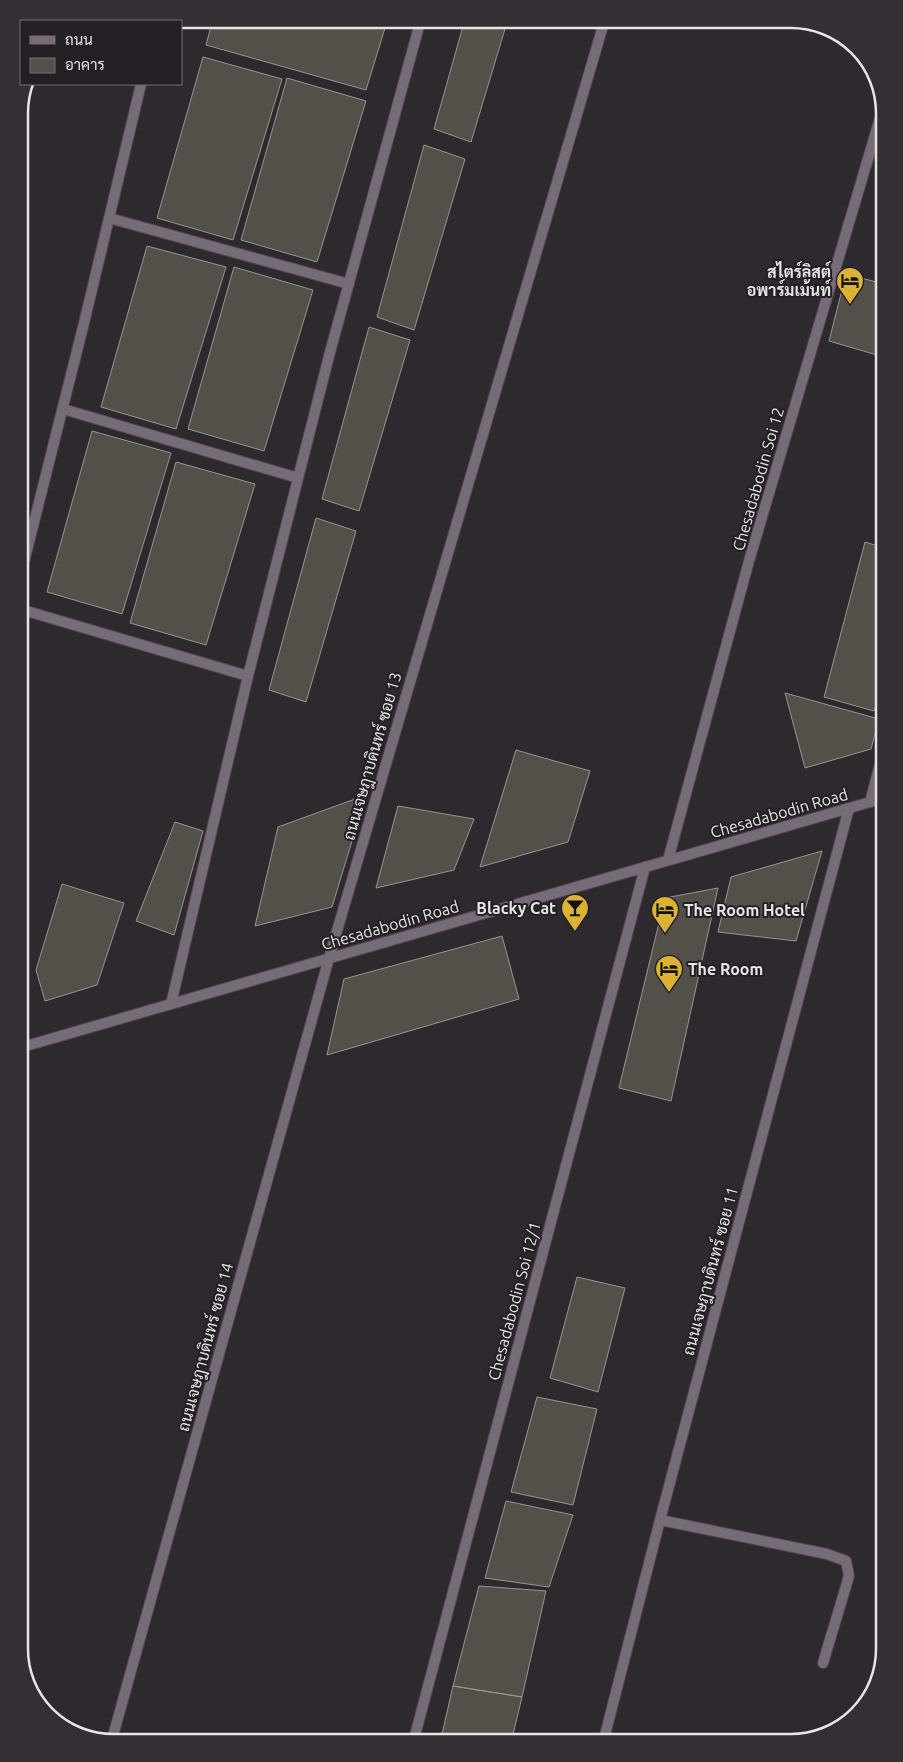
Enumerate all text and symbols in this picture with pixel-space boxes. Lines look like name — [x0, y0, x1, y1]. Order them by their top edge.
legend — [20, 20, 182, 85]
text: ถนน — [65, 31, 93, 48]
text: อาคาร — [65, 56, 105, 73]
place label: สไตร์ลิสต์ อพาร์มเม้นท์ — [747, 261, 832, 299]
hotel icon: สไตร์ลิสต์ อพาร์มเม้นท์ — [835, 266, 865, 305]
street label: Chesadabodin Soi 12 — [729, 405, 787, 553]
street label: ถนนเจษฎาบดินทร์ ซอย 13 — [336, 669, 407, 843]
street label: Chesadabodin Road — [708, 785, 850, 841]
bar icon: Blacky Cat — [560, 893, 590, 932]
hotel icon: The Room Hotel — [650, 895, 680, 934]
street label: Chesadabodin Road — [319, 897, 461, 953]
place label: Blacky Cat — [476, 899, 556, 917]
place label: The Room Hotel — [684, 901, 805, 919]
hotel icon: The Room — [654, 954, 684, 993]
place label: The Room — [688, 960, 763, 978]
street label: ถนนเจษฎาบดินทร์ ซอย 11 — [676, 1184, 743, 1358]
street label: Chesadabodin Soi 12/1 — [484, 1220, 544, 1382]
street label: ถนนเจษฎาบดินทร์ ซอย 14 — [171, 1260, 238, 1434]

